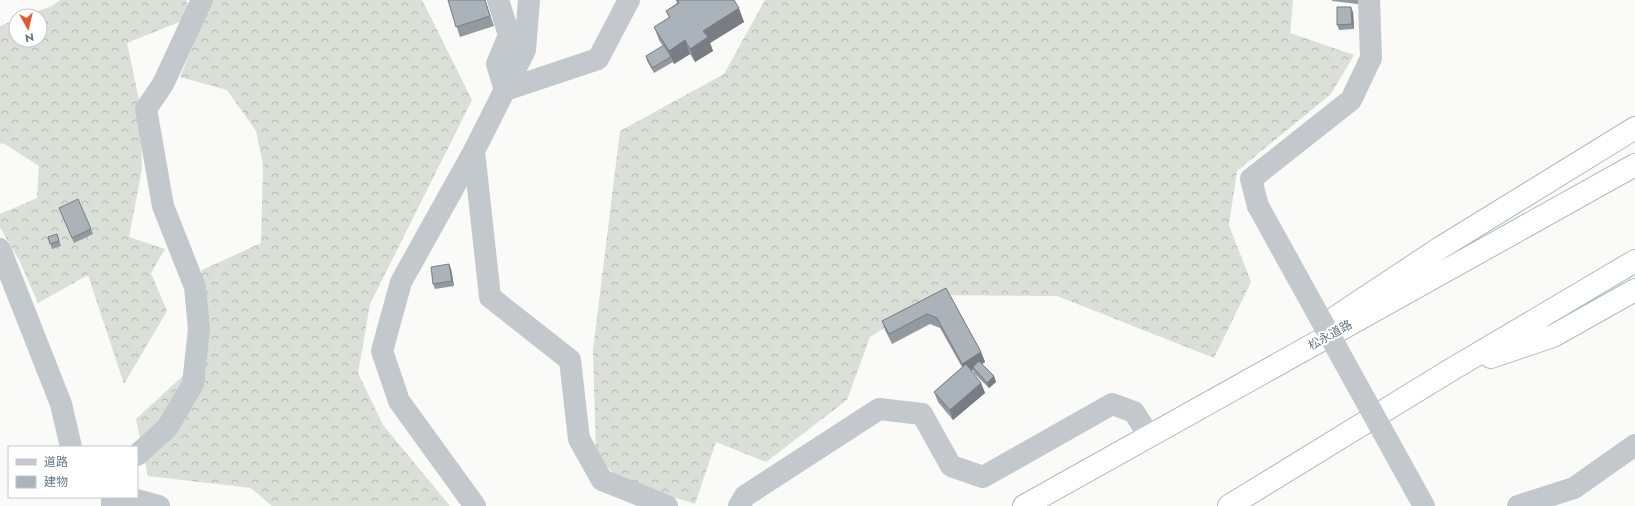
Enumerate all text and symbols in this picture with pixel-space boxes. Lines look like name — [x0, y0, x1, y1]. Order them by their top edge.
north arrow — [8, 8, 48, 48]
text: N — [24, 29, 35, 46]
street label: 松永道路 — [1305, 315, 1355, 355]
legend — [8, 446, 138, 498]
text: 道路 — [44, 453, 68, 471]
text: 建物 — [44, 473, 68, 491]

